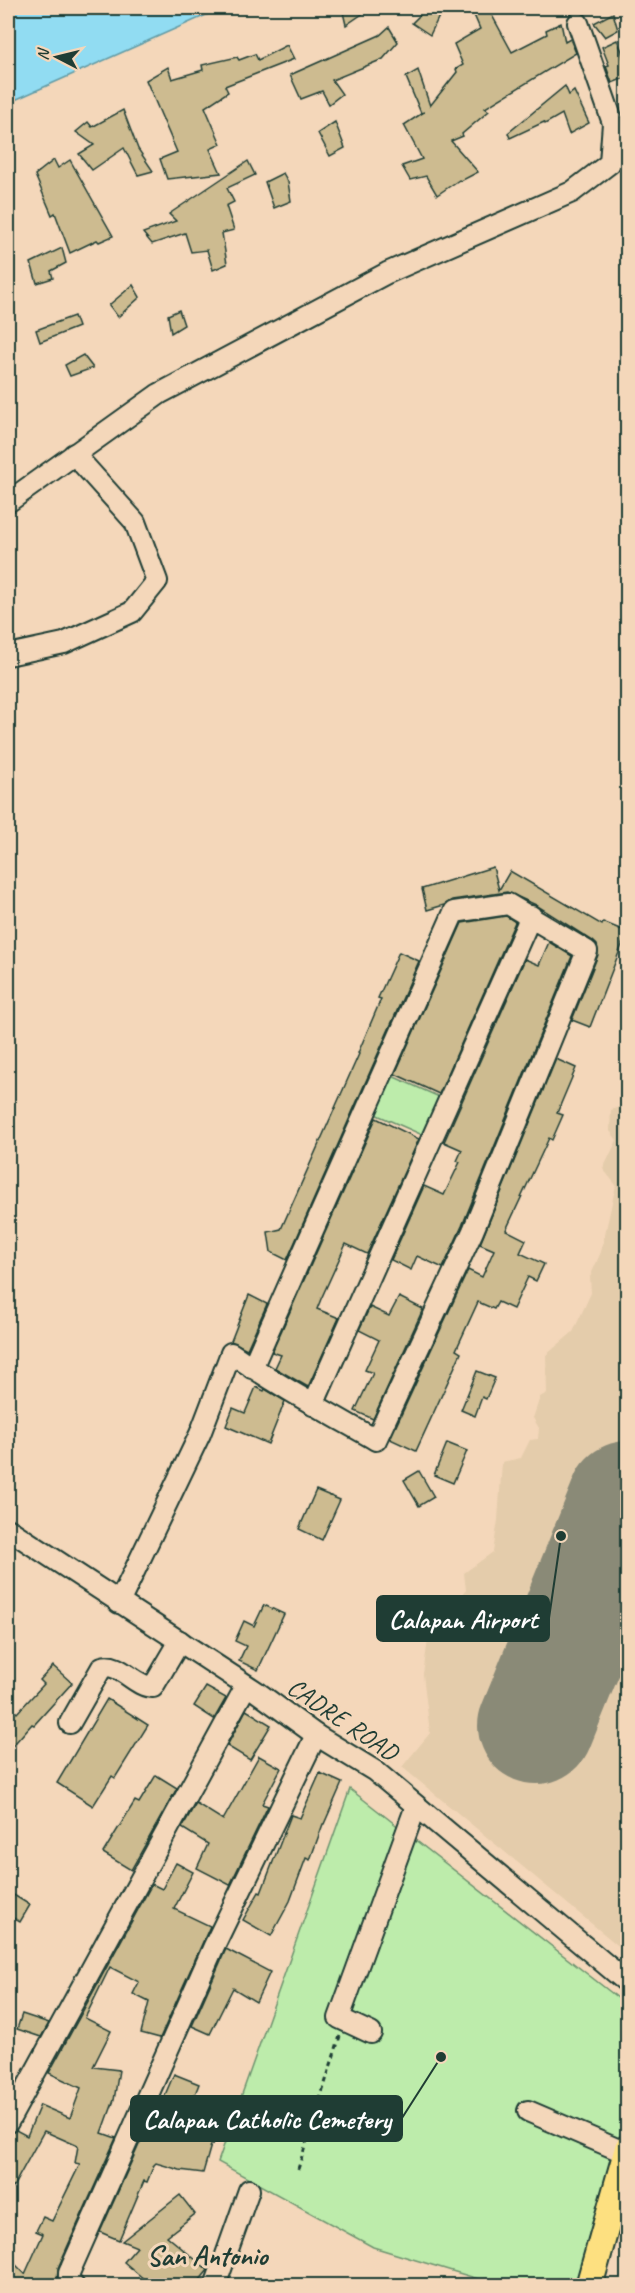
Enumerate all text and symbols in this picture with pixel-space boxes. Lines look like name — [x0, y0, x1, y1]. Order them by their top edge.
north arrow — [27, 27, 87, 87]
text: N — [33, 46, 54, 61]
callout: Calapan Airport — [377, 1596, 549, 1641]
text: Calapan Airport — [389, 1602, 540, 1636]
street label: CADRE ROAD — [281, 1670, 406, 1770]
callout: Calapan Catholic Cemetery — [131, 2096, 402, 2141]
text: Calapan Catholic Cemetery — [143, 2102, 394, 2136]
district label: San Antonio — [147, 2238, 269, 2273]

